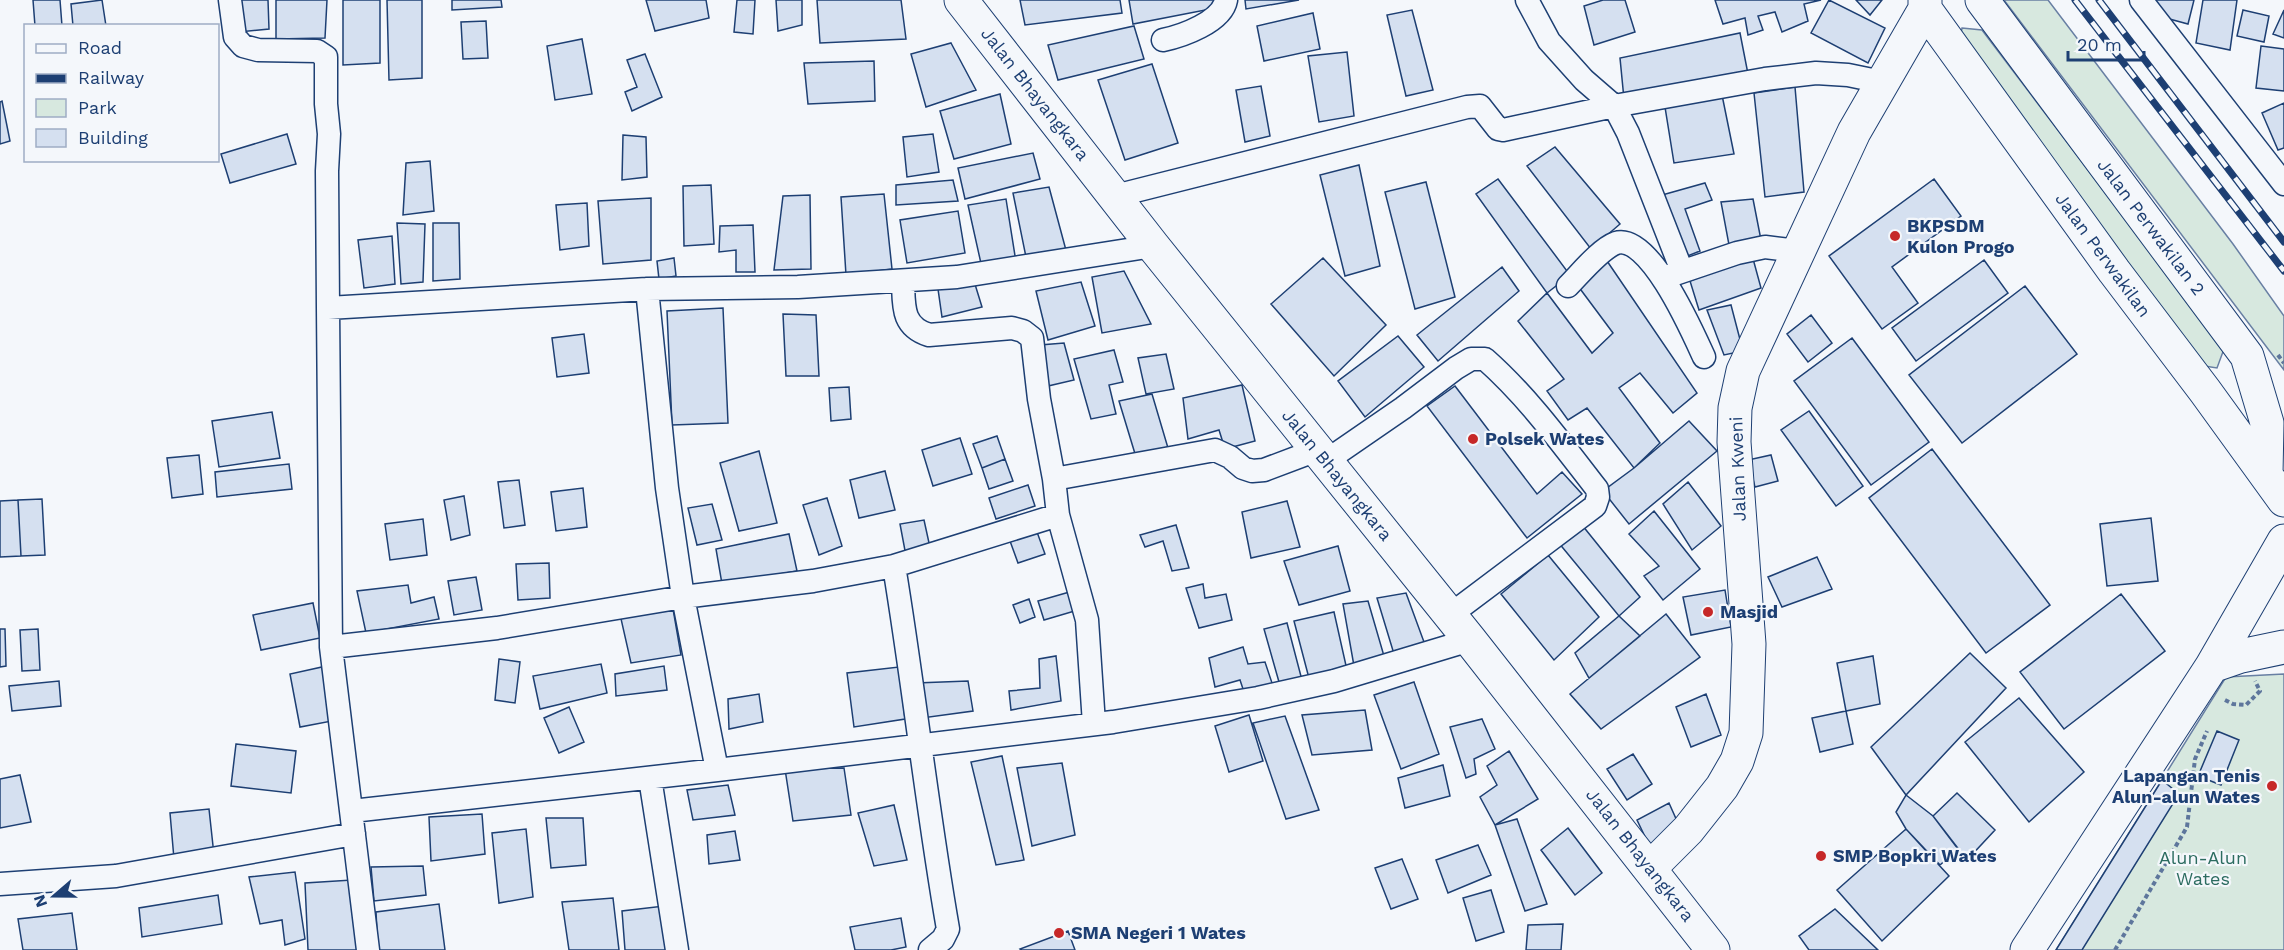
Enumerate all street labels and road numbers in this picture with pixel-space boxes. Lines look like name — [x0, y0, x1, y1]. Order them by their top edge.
street label: Jalan Bhayangkara — [977, 23, 1094, 164]
street label: Jalan Perwakilan 2 — [2093, 155, 2209, 299]
street label: Jalan Perwakilan — [2051, 189, 2155, 321]
street label: Jalan Bhayangkara — [1278, 405, 1397, 545]
street label: Jalan Kweni — [1725, 416, 1750, 522]
street label: Jalan Bhayangkara — [1582, 784, 1699, 925]

